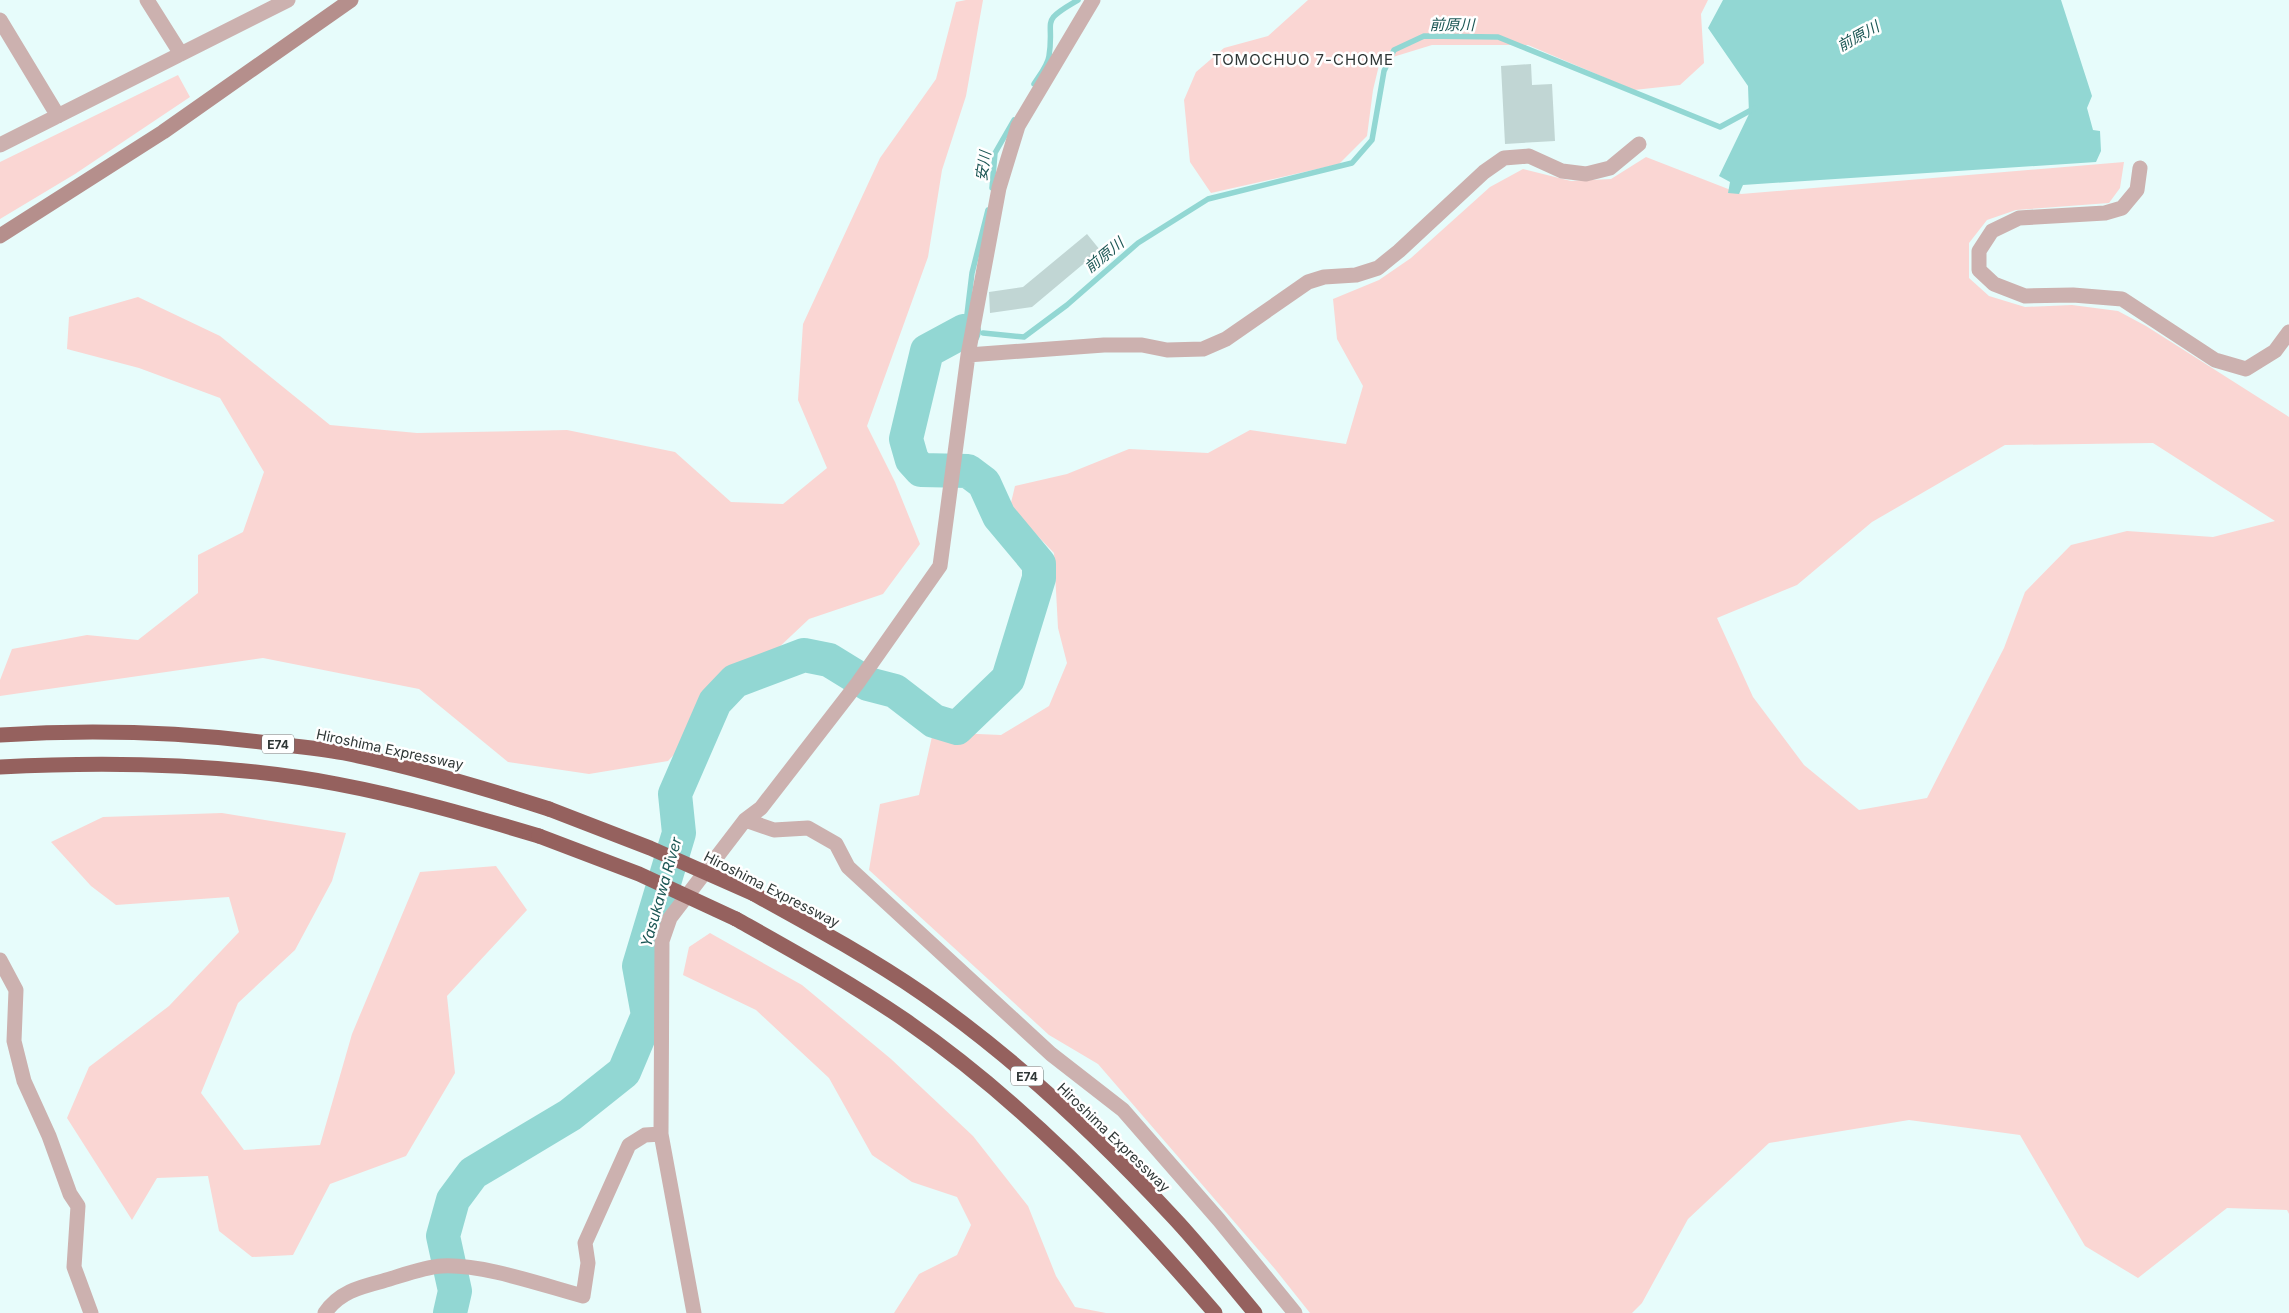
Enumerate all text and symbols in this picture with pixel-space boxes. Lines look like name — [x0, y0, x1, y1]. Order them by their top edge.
water label: 前原川 — [1429, 15, 1476, 34]
water label: 前原川 — [1834, 16, 1884, 55]
district label: TOMOCHUO 7-CHOME — [1212, 50, 1394, 69]
water label: 安川 — [972, 148, 995, 182]
water label: 前原川 — [1081, 232, 1129, 277]
street label: Hiroshima Expressway — [315, 725, 465, 773]
road number: E74 — [262, 734, 294, 754]
water label: Yasukawa River — [636, 835, 686, 949]
street label: Hiroshima Expressway — [701, 847, 843, 931]
road number: E74 — [1011, 1066, 1043, 1086]
street label: Hiroshima Expressway — [1054, 1079, 1174, 1195]

